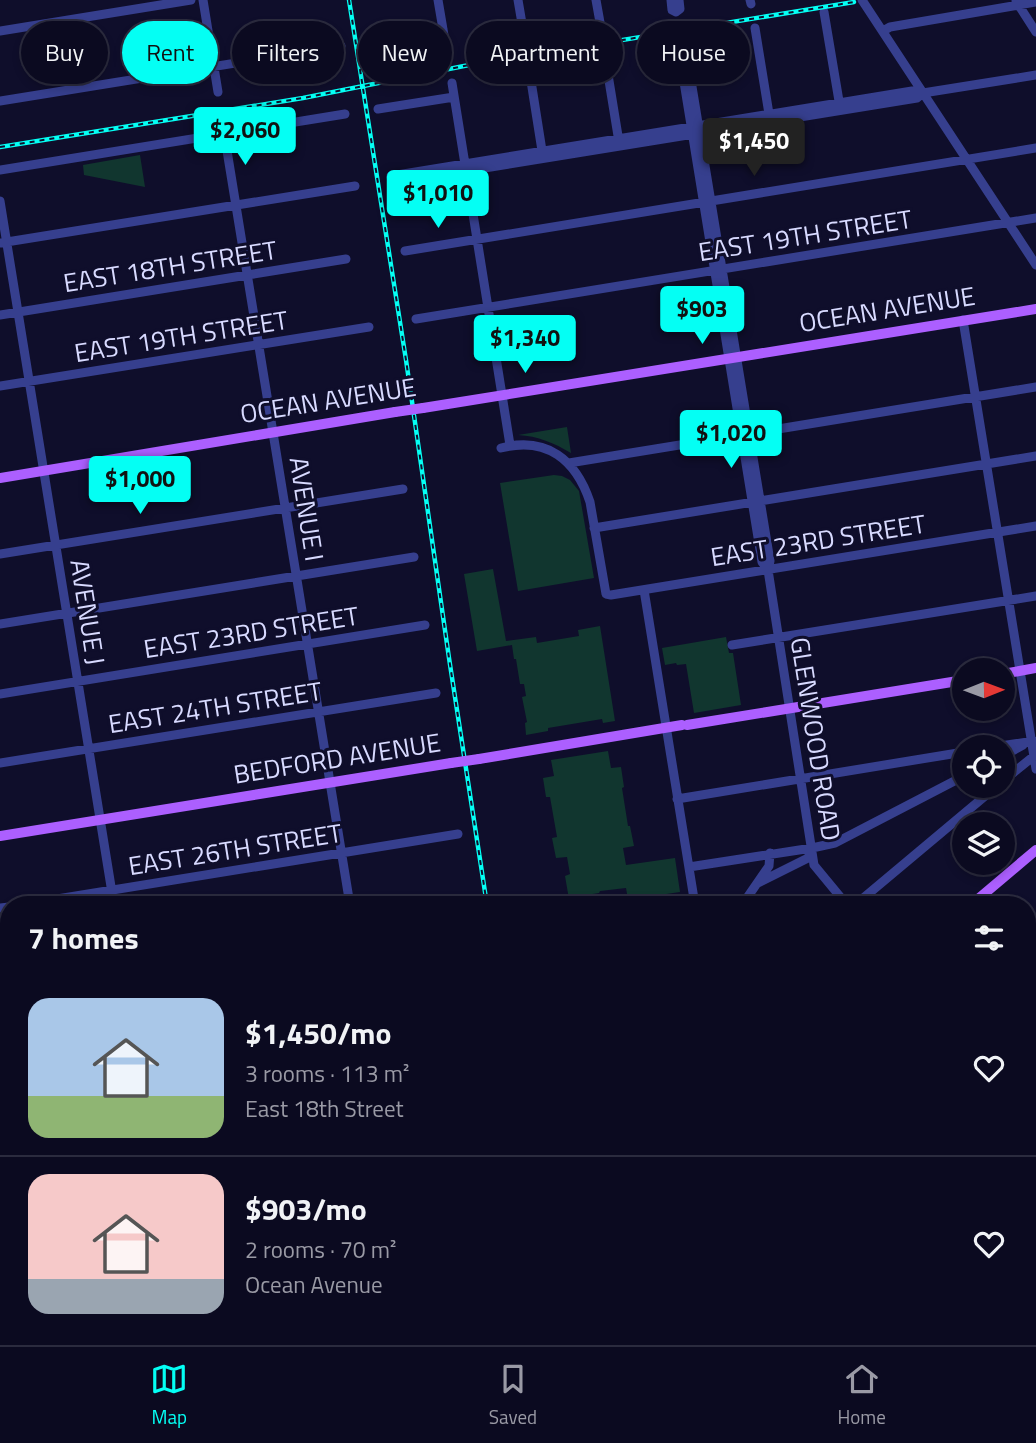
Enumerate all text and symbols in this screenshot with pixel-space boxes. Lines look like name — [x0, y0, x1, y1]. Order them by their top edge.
chip: Buy — [21, 21, 108, 84]
chip: Rent — [122, 21, 218, 84]
chip: Filters — [232, 21, 344, 84]
chip: New — [358, 21, 452, 84]
chip: Apartment — [466, 21, 623, 84]
chip: House — [637, 21, 750, 84]
pin: $2,060 — [188, 108, 302, 167]
text: $2,060 — [210, 112, 280, 147]
pin: $1,450 — [697, 118, 811, 178]
text: $1,450 — [719, 123, 789, 158]
pin: $1,010 — [381, 170, 495, 230]
text: $1,010 — [403, 175, 473, 210]
street label: EAST 19TH STREET — [696, 199, 915, 271]
street label: EAST 18TH STREET — [61, 230, 280, 302]
street label: OCEAN AVENUE — [796, 276, 978, 342]
pin: $903 — [661, 286, 743, 346]
text: $903 — [676, 291, 728, 326]
street label: EAST 19TH STREET — [72, 300, 291, 372]
pin: $1,340 — [468, 316, 582, 375]
text: $1,340 — [490, 320, 560, 355]
street label: OCEAN AVENUE — [237, 367, 419, 433]
pin: $1,020 — [674, 410, 788, 470]
text: $1,020 — [696, 415, 766, 450]
street label: AVENUE I — [280, 454, 334, 564]
pin: $1,000 — [83, 456, 197, 516]
text: $1,000 — [105, 461, 175, 496]
street label: EAST 23RD STREET — [708, 504, 929, 576]
street label: AVENUE J — [60, 556, 116, 668]
street label: EAST 23RD STREET — [141, 596, 362, 668]
street label: GLENWOOD ROAD — [781, 635, 851, 843]
north arrow — [952, 658, 1015, 721]
map controls — [952, 658, 1015, 875]
street label: EAST 24TH STREET — [106, 671, 325, 743]
street label: BEDFORD AVENUE — [231, 722, 443, 794]
button: locate — [952, 735, 1015, 798]
button: layers — [952, 812, 1015, 875]
street label: EAST 26TH STREET — [126, 813, 345, 885]
text: 7 homes — [28, 915, 139, 961]
icon: filters — [970, 919, 1008, 957]
text: $1,450/mo — [245, 1010, 391, 1056]
icon: home — [84, 1026, 168, 1110]
icon: heart — [970, 1049, 1008, 1087]
text: 3 rooms · 113 m² — [245, 1056, 409, 1091]
text: East 18th Street — [245, 1091, 404, 1126]
text: $903/mo — [245, 1186, 367, 1232]
icon: home — [84, 1202, 168, 1286]
icon: heart — [970, 1225, 1008, 1263]
text: 2 rooms · 70 m² — [245, 1232, 396, 1267]
text: Ocean Avenue — [245, 1267, 383, 1302]
tab: Map — [150, 1360, 188, 1431]
tab: Saved — [489, 1360, 537, 1431]
tab: Home — [838, 1360, 886, 1431]

